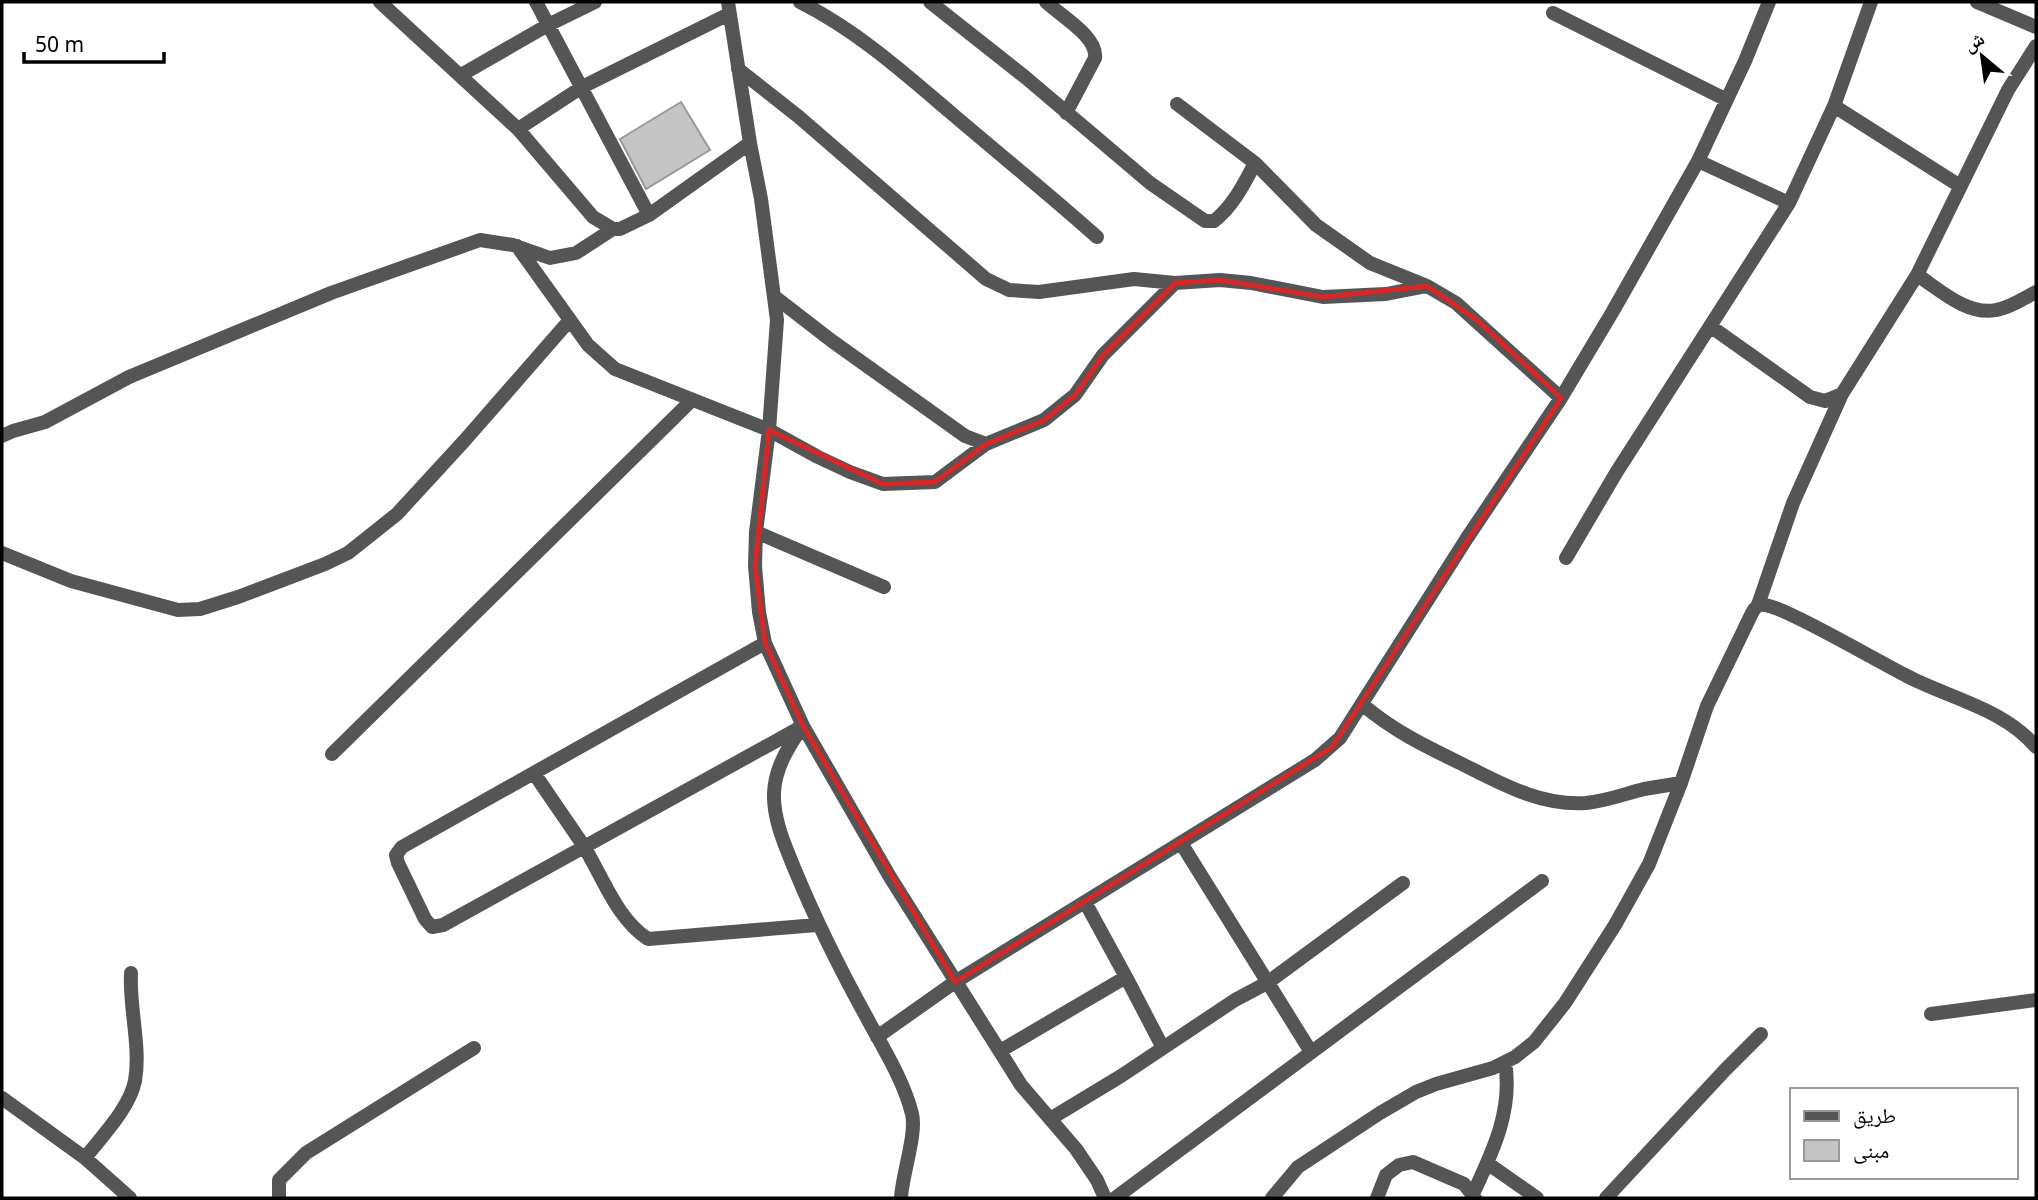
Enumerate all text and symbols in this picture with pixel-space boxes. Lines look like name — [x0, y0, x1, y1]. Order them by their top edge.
scale bar — [24, 21, 164, 65]
north arrow — [1947, 21, 2017, 91]
text: ش — [1959, 25, 1989, 57]
text: 50 m — [35, 30, 84, 58]
legend — [1790, 1088, 2017, 1179]
text: طريق — [1853, 1101, 1896, 1129]
text: مبنى — [1853, 1136, 1889, 1164]

